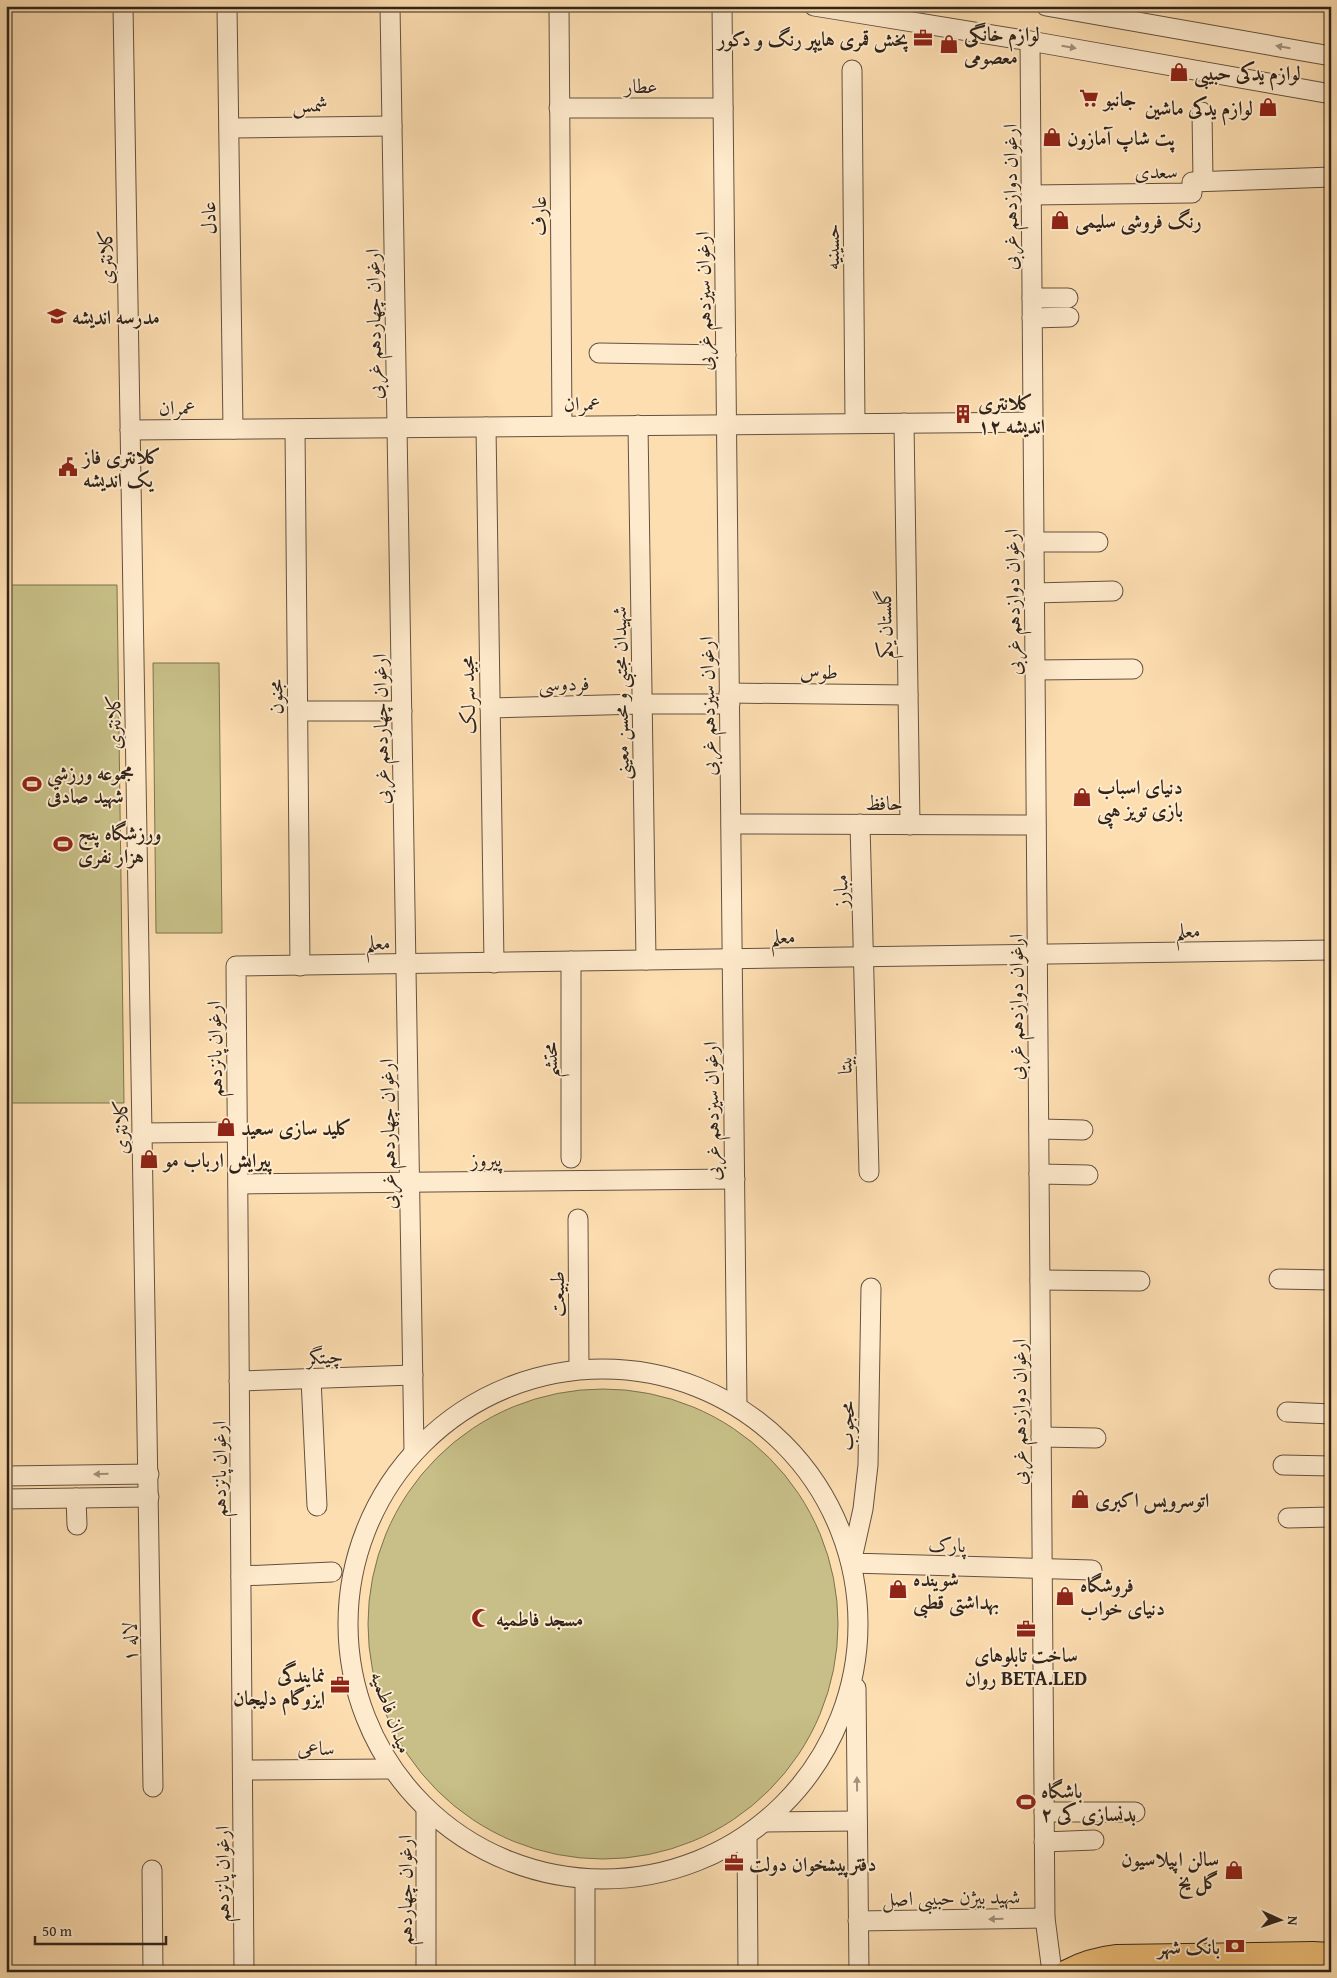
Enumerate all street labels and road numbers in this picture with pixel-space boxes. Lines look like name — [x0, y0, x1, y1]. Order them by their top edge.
street label: عطار — [622, 71, 658, 100]
street label: شمس — [292, 89, 328, 119]
street label: ارغوان دوازدهم غربی — [995, 124, 1029, 270]
street label: سعدی — [1134, 156, 1178, 186]
street label: عارف — [524, 196, 553, 236]
street label: عادل — [193, 201, 223, 235]
street label: حسینیه — [817, 224, 846, 270]
street label: کلانتری — [90, 229, 120, 285]
street label: ارغوان سیزدهم غربی — [687, 231, 724, 371]
street label: ارغوان چهاردهم غربی — [357, 248, 394, 400]
street label: عمران — [563, 388, 601, 418]
street label: عمران — [158, 392, 196, 422]
street label: ارغوان دوازدهم غربی — [996, 528, 1033, 676]
street label: گلستان یکم — [869, 589, 904, 659]
street label: شهیدان مجتبی و محسن معینی — [604, 606, 639, 780]
street label: ارغوان سیزدهم غربی — [691, 636, 728, 776]
street label: ارغوان چهاردهم غربی — [364, 653, 401, 805]
street label: مجید سرلک — [452, 655, 482, 735]
street label: طوس — [800, 656, 838, 686]
street label: فردوسی — [538, 668, 590, 699]
street label: مجنون — [260, 679, 290, 715]
street label: کلانتری — [98, 694, 128, 750]
street label: حافظ — [865, 788, 903, 817]
street label: مبارز — [825, 874, 855, 910]
street label: معلم — [1175, 915, 1201, 952]
street label: معلم — [770, 921, 796, 958]
street label: معلم — [365, 927, 391, 964]
street label: ارغوان دوازدهم غربی — [1001, 934, 1035, 1080]
street label: ارغوان پانزدهم — [199, 1000, 234, 1098]
street label: ارغوان سیزدهم غربی — [695, 1041, 732, 1181]
street label: محتشم — [535, 1042, 570, 1078]
street label: بیتا — [829, 1055, 859, 1075]
street label: ارغوان چهاردهم غربی — [371, 1058, 408, 1210]
street label: کلانتری — [105, 1099, 135, 1155]
street label: پیروز — [468, 1144, 503, 1175]
street label: طبیعت — [542, 1271, 571, 1317]
street label: ارغوان دوازدهم غربی — [1004, 1339, 1038, 1485]
street label: چیتگر — [304, 1341, 344, 1371]
street label: محجوب — [831, 1401, 861, 1451]
street label: ارغوان پانزدهم — [204, 1421, 238, 1517]
street label: پارک — [928, 1529, 967, 1560]
street label: لاله ۱ — [114, 1622, 144, 1662]
street label: میدان فاطمیه — [364, 1667, 420, 1757]
street label: ساعی — [297, 1733, 335, 1762]
street label: ارغوان پانزدهم — [207, 1826, 241, 1922]
street label: ارغوان چهاردهم — [390, 1835, 424, 1945]
street label: شهید بیژن حبیبی اصل — [882, 1881, 1021, 1916]

